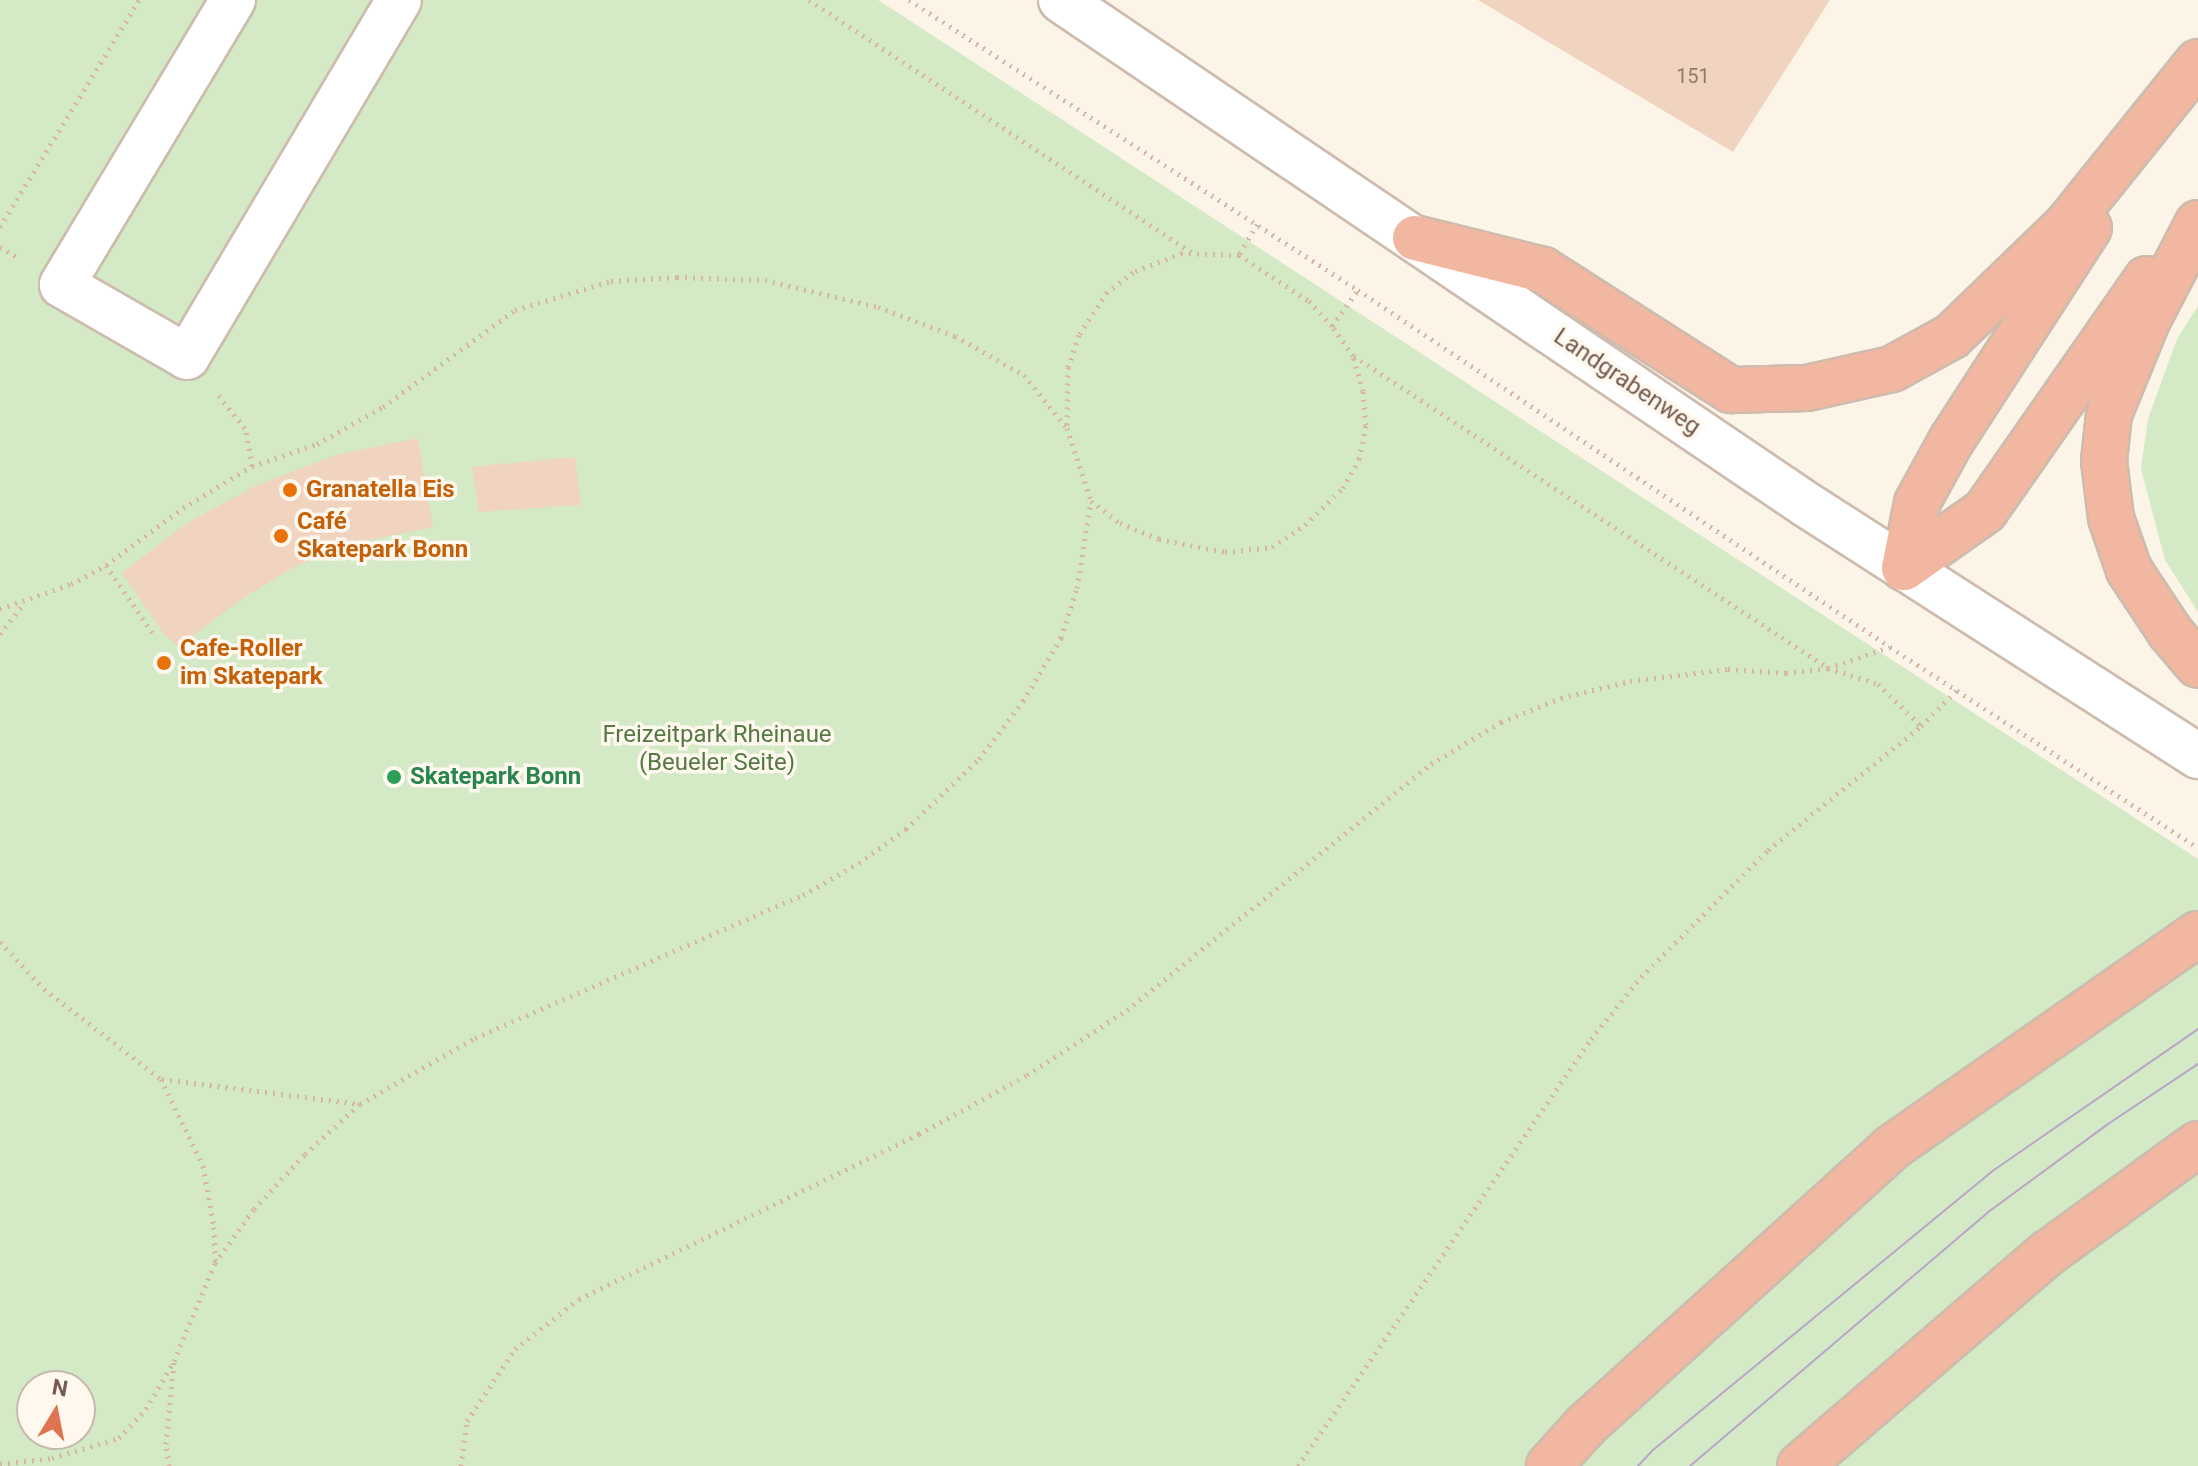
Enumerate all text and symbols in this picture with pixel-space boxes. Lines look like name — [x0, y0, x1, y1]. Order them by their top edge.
house number: 151 — [1676, 64, 1710, 88]
street label: Landgrabenweg — [1548, 322, 1706, 442]
place label: Granatella Eis — [306, 476, 455, 504]
marker: Granatella Eis — [281, 481, 299, 499]
place label: Café Skatepark Bonn — [297, 508, 468, 564]
marker: Café Skatepark Bonn — [272, 527, 290, 545]
place label: Cafe-Roller im Skatepark — [180, 635, 323, 691]
marker: Cafe-Roller im Skatepark — [155, 654, 173, 672]
park label: Freizeitpark Rheinaue (Beueler Seite) — [602, 721, 832, 777]
place label: Skatepark Bonn — [410, 763, 581, 791]
marker: Skatepark Bonn — [385, 768, 403, 786]
north arrow — [16, 1370, 96, 1450]
text: N — [50, 1374, 70, 1402]

